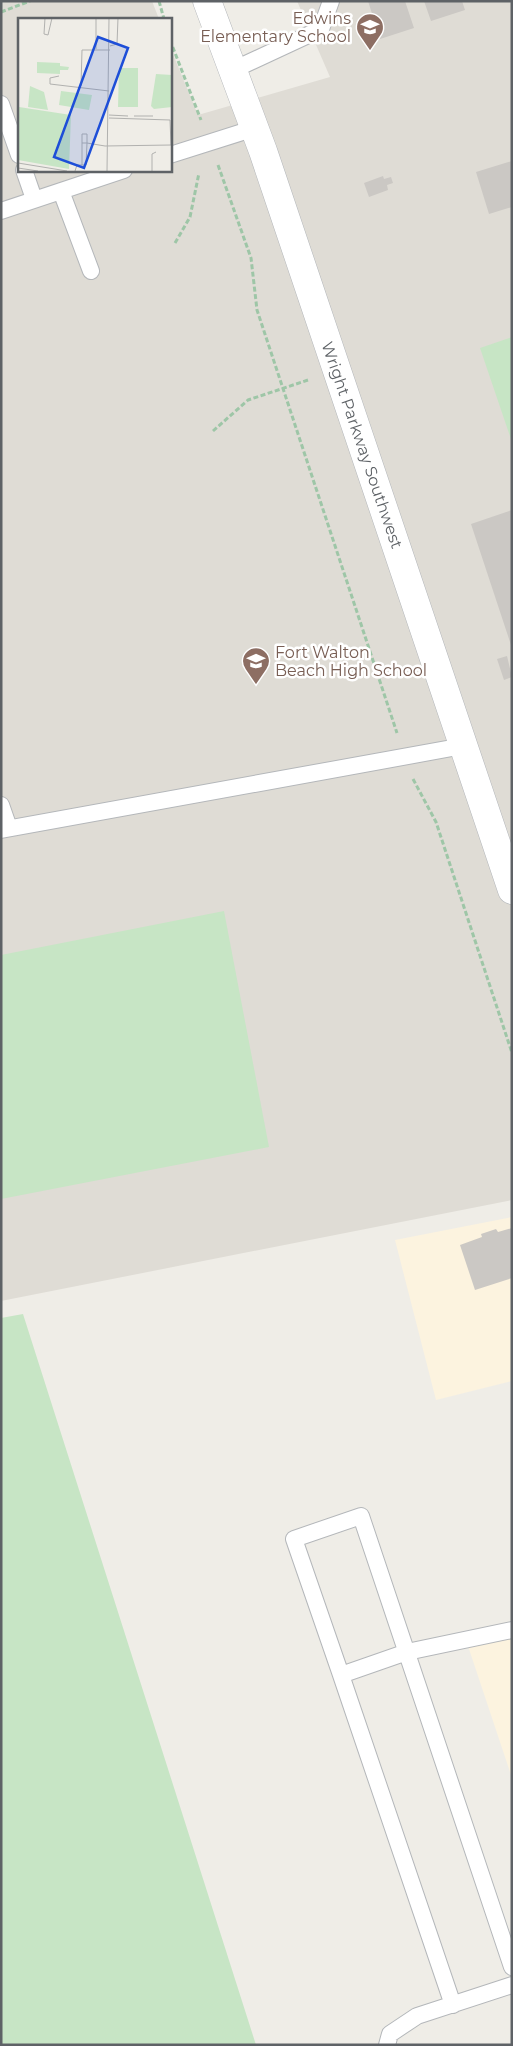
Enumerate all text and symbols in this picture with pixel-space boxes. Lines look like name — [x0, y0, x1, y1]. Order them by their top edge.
place label: Edwins Elementary School — [200, 9, 351, 46]
school or university icon: Edwins Elementary School — [355, 12, 385, 51]
inset map — [18, 18, 171, 171]
street label: Wright Parkway Southwest — [318, 339, 407, 551]
place label: Fort Walton Beach High School — [275, 643, 427, 680]
school or university icon: Fort Walton Beach High School — [241, 646, 271, 685]

